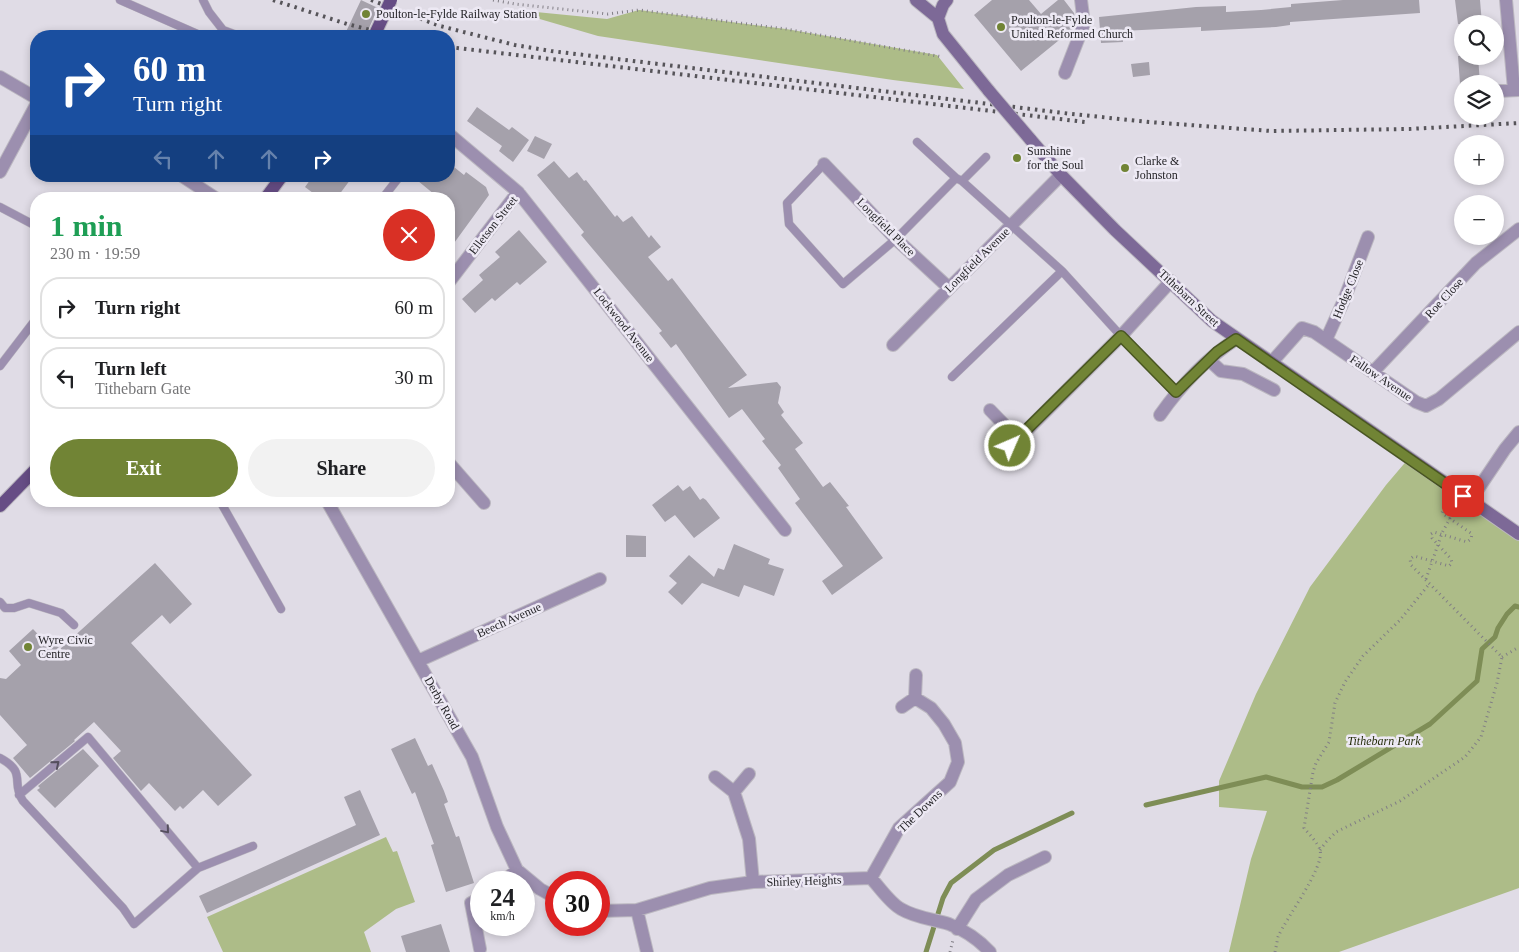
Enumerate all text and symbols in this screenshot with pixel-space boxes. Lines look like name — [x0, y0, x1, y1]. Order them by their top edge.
place label: Poulton-le-Fylde Railway Station — [376, 7, 537, 21]
marker: Poulton-le-Fylde Railway Station — [360, 8, 372, 20]
place label: Poulton-le-Fylde United Reformed Church — [1011, 13, 1133, 41]
map controls — [1454, 15, 1504, 245]
button: search — [1454, 15, 1504, 65]
marker: Poulton-le-Fylde United Reformed Church — [995, 21, 1007, 33]
icon: right — [50, 50, 115, 115]
text: 60 m — [133, 50, 206, 89]
button: layers — [1454, 75, 1504, 125]
text: Turn right — [133, 91, 222, 116]
button: + — [1454, 135, 1504, 185]
place label: Sunshine for the Soul — [1027, 144, 1084, 172]
icon: left — [149, 145, 177, 173]
icon: ahead — [202, 145, 230, 173]
icon: ahead — [255, 145, 283, 173]
icon: right — [308, 145, 336, 173]
marker: Sunshine for the Soul — [1011, 152, 1023, 164]
place label: Clarke & Johnston — [1135, 154, 1180, 182]
marker: Clarke & Johnston — [1119, 162, 1131, 174]
street label: Elletson Street — [466, 192, 521, 257]
street label: Longfield Place — [854, 195, 918, 259]
button: − — [1454, 195, 1504, 245]
text: 1 min — [50, 209, 123, 242]
button: close — [383, 209, 435, 261]
street label: Longfield Avenue — [942, 225, 1012, 295]
text: 230 m · 19:59 — [50, 245, 140, 262]
street label: Hodge Close — [1330, 257, 1366, 321]
street label: Tithebarn Street — [1156, 267, 1222, 330]
street label: Roe Close — [1422, 275, 1466, 321]
street label: Lockwood Avenue — [591, 285, 657, 365]
icon: right — [52, 294, 80, 322]
text: Turn right — [95, 297, 180, 318]
text: 60 m — [394, 297, 433, 318]
street label: Fallow Avenue — [1347, 352, 1415, 404]
text: Turn left — [95, 358, 167, 379]
icon: left — [52, 364, 80, 392]
text: 30 m — [394, 367, 433, 388]
text: Tithebarn Gate — [95, 380, 191, 397]
position arrow — [983, 419, 1035, 471]
button: Exit — [50, 439, 238, 497]
button: Share — [248, 439, 435, 497]
pin — [1442, 475, 1484, 517]
icon: arrive — [1449, 482, 1477, 510]
street label: Beech Avenue — [475, 600, 543, 640]
place label: Wyre Civic Centre — [38, 633, 93, 661]
marker: Wyre Civic Centre — [22, 641, 34, 653]
street label: Derby Road — [422, 674, 462, 732]
park label: Tithebarn Park — [1347, 734, 1421, 748]
one-way arrow — [50, 761, 59, 770]
street label: The Downs — [895, 786, 945, 835]
one-way arrow — [161, 824, 170, 833]
speed limit sign: 30 — [545, 871, 610, 936]
street label: Shirley Heights — [766, 873, 842, 889]
text: 24 — [490, 884, 515, 911]
text: km/h — [490, 909, 515, 923]

